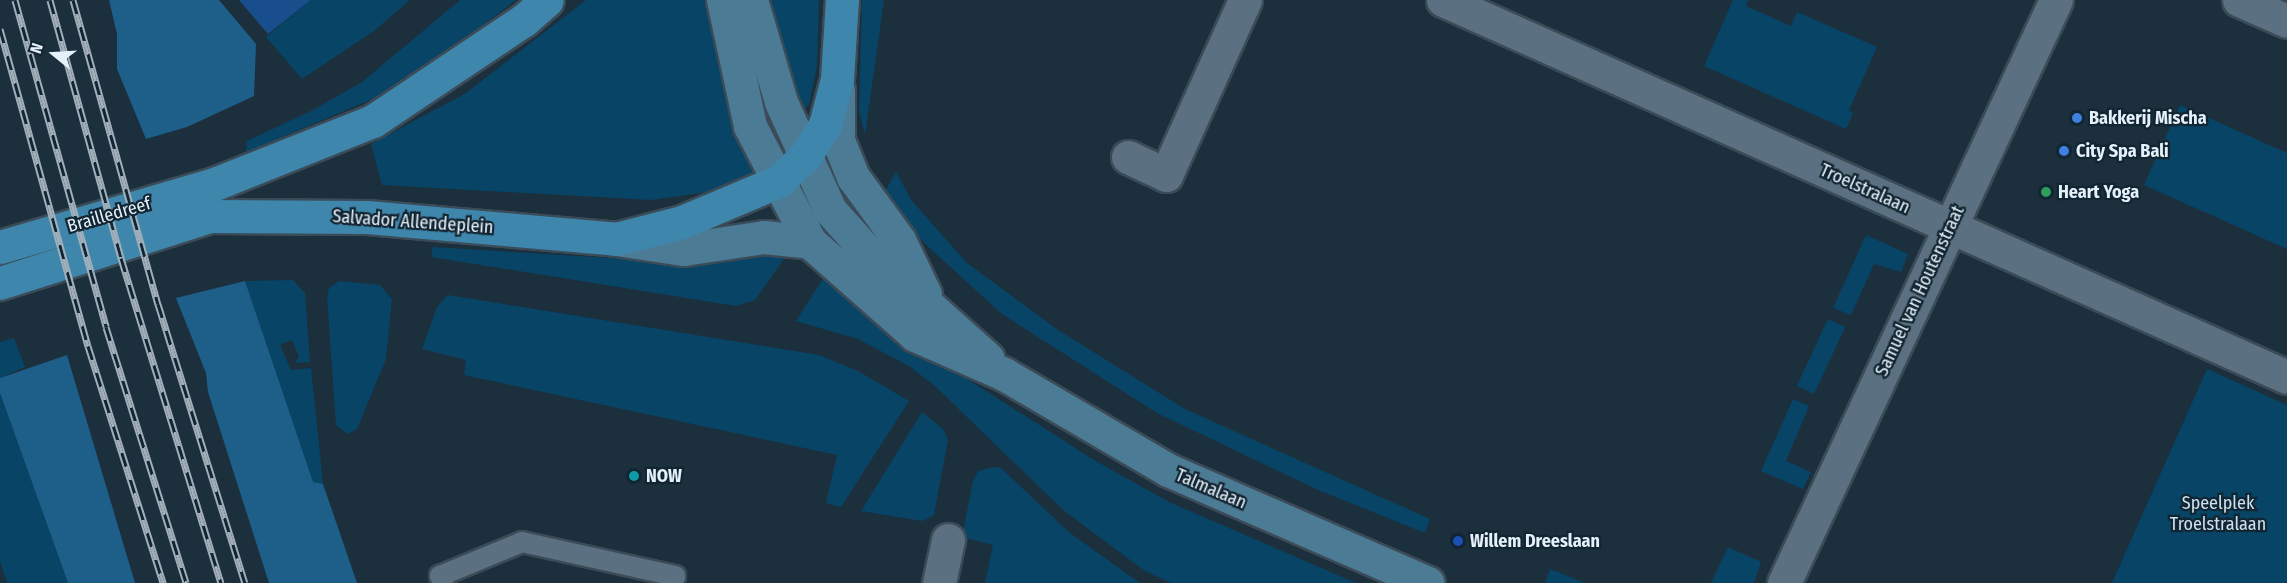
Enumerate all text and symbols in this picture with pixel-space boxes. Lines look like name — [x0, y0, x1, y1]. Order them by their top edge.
north arrow — [24, 24, 84, 84]
text: N — [26, 41, 47, 56]
place label: Bakkerij Mischa — [2089, 107, 2207, 129]
marker: Bakkerij Mischa — [2070, 111, 2084, 125]
place label: City Spa Bali — [2076, 140, 2169, 162]
marker: City Spa Bali — [2057, 144, 2071, 158]
street label: Troelstralaan — [1817, 160, 1913, 218]
place label: Heart Yoga — [2058, 181, 2139, 203]
marker: Heart Yoga — [2039, 185, 2053, 199]
street label: Brailledreef — [65, 193, 153, 237]
street label: Samuel van Houtenstraat — [1871, 202, 1969, 380]
street label: Salvador Allendeplein — [332, 206, 494, 238]
street label: Talmalaan — [1172, 464, 1250, 514]
place label: NOW — [646, 465, 682, 487]
marker: NOW — [627, 469, 641, 483]
park label: Speelplek Troelstralaan — [2170, 493, 2266, 536]
place label: Willem Dreeslaan — [1470, 530, 1600, 552]
marker: Willem Dreeslaan — [1451, 534, 1465, 548]

